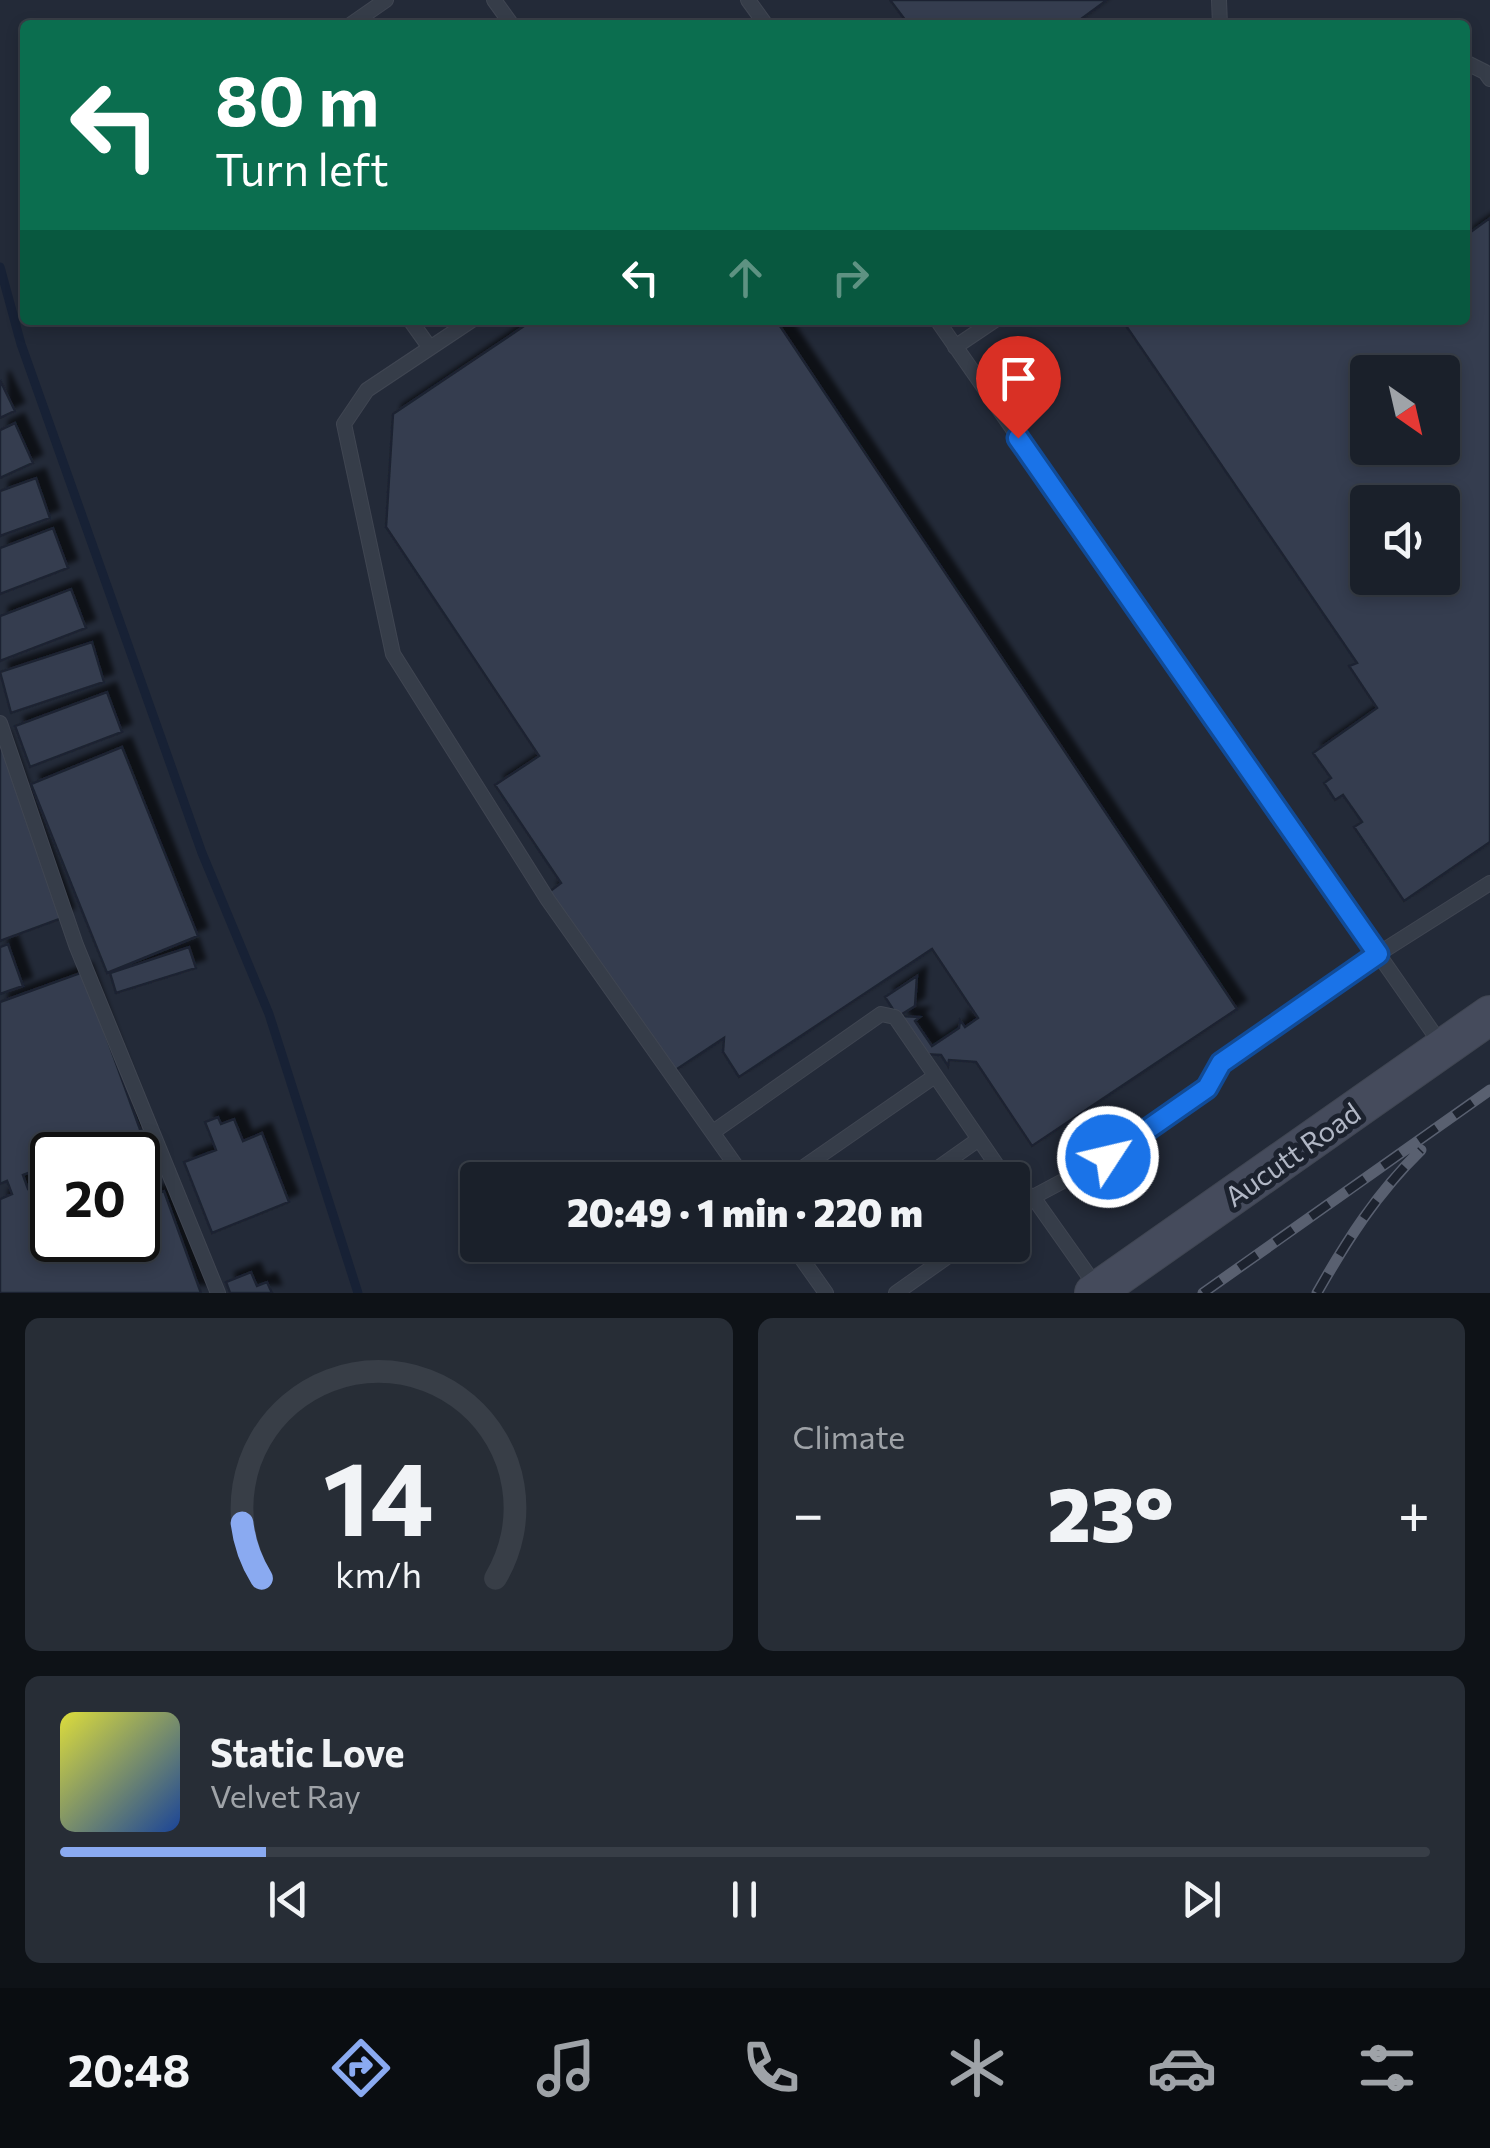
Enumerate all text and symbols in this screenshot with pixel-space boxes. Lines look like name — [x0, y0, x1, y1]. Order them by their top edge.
text: 80 m — [215, 55, 379, 140]
icon: left — [50, 60, 180, 190]
text: Turn left — [215, 140, 389, 195]
icon: left — [613, 250, 668, 305]
icon: ahead — [718, 250, 773, 305]
icon: right — [823, 250, 878, 305]
pin — [976, 336, 1061, 439]
icon: arrive — [991, 351, 1046, 406]
north arrow — [1350, 355, 1460, 465]
map controls — [1350, 355, 1460, 595]
button: sound — [1350, 485, 1460, 595]
street label: Aucutt Road — [1218, 1095, 1366, 1213]
position arrow — [1056, 1105, 1160, 1209]
speed limit sign: 20 — [30, 1132, 160, 1262]
text: 20:49 · 1 min · 220 m — [567, 1188, 923, 1235]
text: Climate — [793, 1416, 905, 1456]
text: 14 — [323, 1430, 434, 1557]
text: 23° — [1048, 1466, 1174, 1557]
text: − — [793, 1478, 824, 1545]
text: + — [1398, 1478, 1430, 1545]
text: km/h — [335, 1552, 422, 1595]
text: Static Love — [210, 1728, 405, 1775]
text: Velvet Ray — [210, 1775, 361, 1815]
icon: previous — [261, 1872, 316, 1927]
icon: pause — [717, 1872, 772, 1927]
icon: next — [1174, 1872, 1229, 1927]
icon: directions — [326, 2033, 396, 2103]
icon: music — [531, 2033, 601, 2103]
icon: phone — [736, 2033, 806, 2103]
icon: climate — [942, 2033, 1012, 2103]
icon: car — [1147, 2033, 1217, 2103]
icon: filters — [1352, 2033, 1422, 2103]
text: 20:48 — [68, 2041, 190, 2096]

